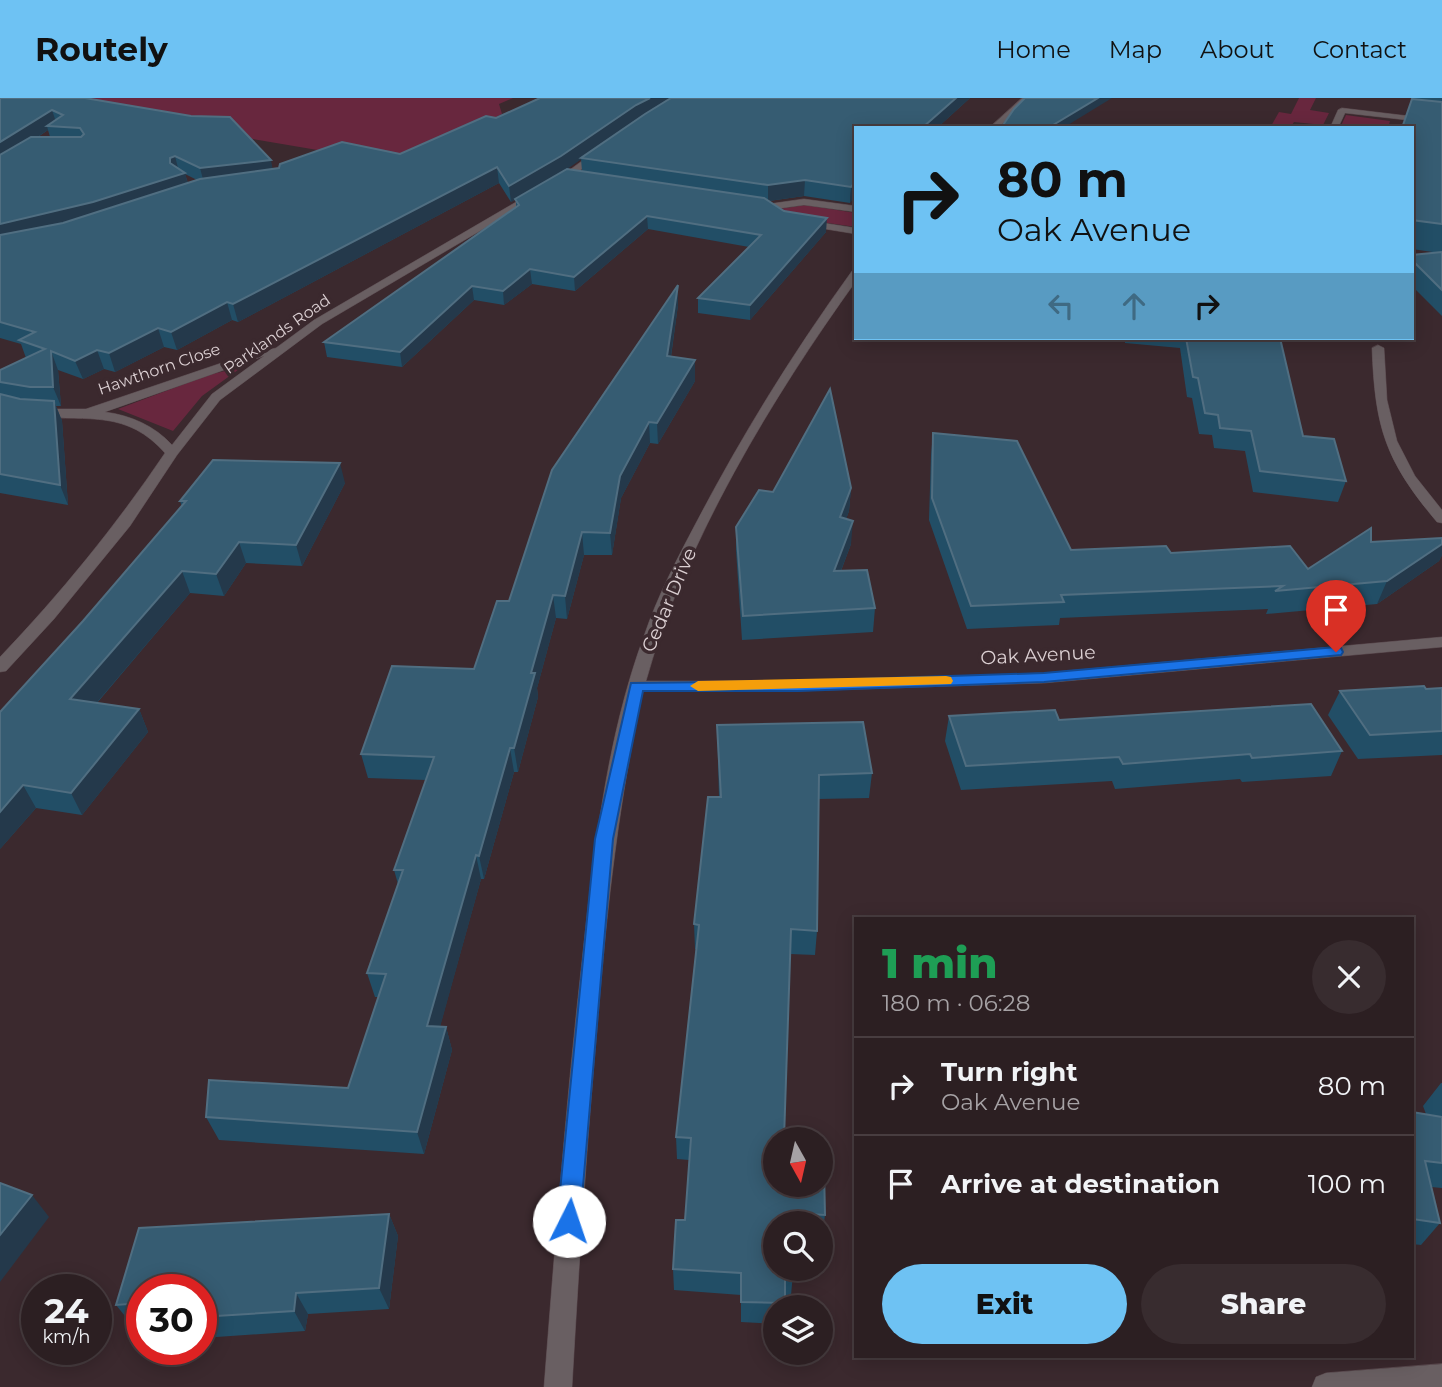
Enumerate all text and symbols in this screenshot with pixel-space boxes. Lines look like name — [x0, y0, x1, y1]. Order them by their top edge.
text: Routely — [35, 29, 168, 69]
text: Home — [996, 35, 1071, 64]
text: Map — [1109, 35, 1162, 64]
text: About — [1200, 35, 1274, 64]
text: Contact — [1312, 35, 1407, 64]
text: 80 m — [997, 150, 1128, 209]
icon: right — [882, 154, 973, 245]
text: Oak Avenue — [997, 210, 1191, 249]
icon: left — [1042, 287, 1080, 325]
icon: ahead — [1115, 287, 1153, 325]
icon: right — [1188, 287, 1226, 325]
street label: Parklands Road — [220, 290, 334, 378]
street label: Hawthorn Close — [95, 339, 223, 399]
street label: Cedar Drive — [637, 544, 701, 656]
pin — [1306, 580, 1366, 652]
icon: arrive — [1317, 591, 1355, 629]
street label: Oak Avenue — [980, 641, 1096, 669]
text: 1 min — [882, 937, 998, 989]
button: close — [1312, 940, 1386, 1014]
text: 180 m · 06:28 — [882, 989, 1030, 1017]
text: Turn right — [941, 1056, 1077, 1088]
icon: right — [882, 1067, 920, 1105]
text: 80 m — [1318, 1070, 1386, 1102]
text: Oak Avenue — [941, 1088, 1080, 1116]
north arrow — [763, 1127, 833, 1197]
map controls — [763, 1127, 833, 1365]
icon: arrive — [882, 1165, 920, 1203]
text: Arrive at destination — [941, 1168, 1220, 1200]
text: 100 m — [1308, 1168, 1386, 1200]
position arrow — [532, 1184, 606, 1258]
button: search — [763, 1211, 833, 1281]
button: Exit — [882, 1264, 1127, 1344]
button: Share — [1141, 1264, 1386, 1344]
speed limit sign: 30 — [126, 1274, 217, 1365]
text: 24 — [44, 1289, 89, 1332]
button: layers — [763, 1295, 833, 1365]
text: km/h — [42, 1326, 91, 1348]

